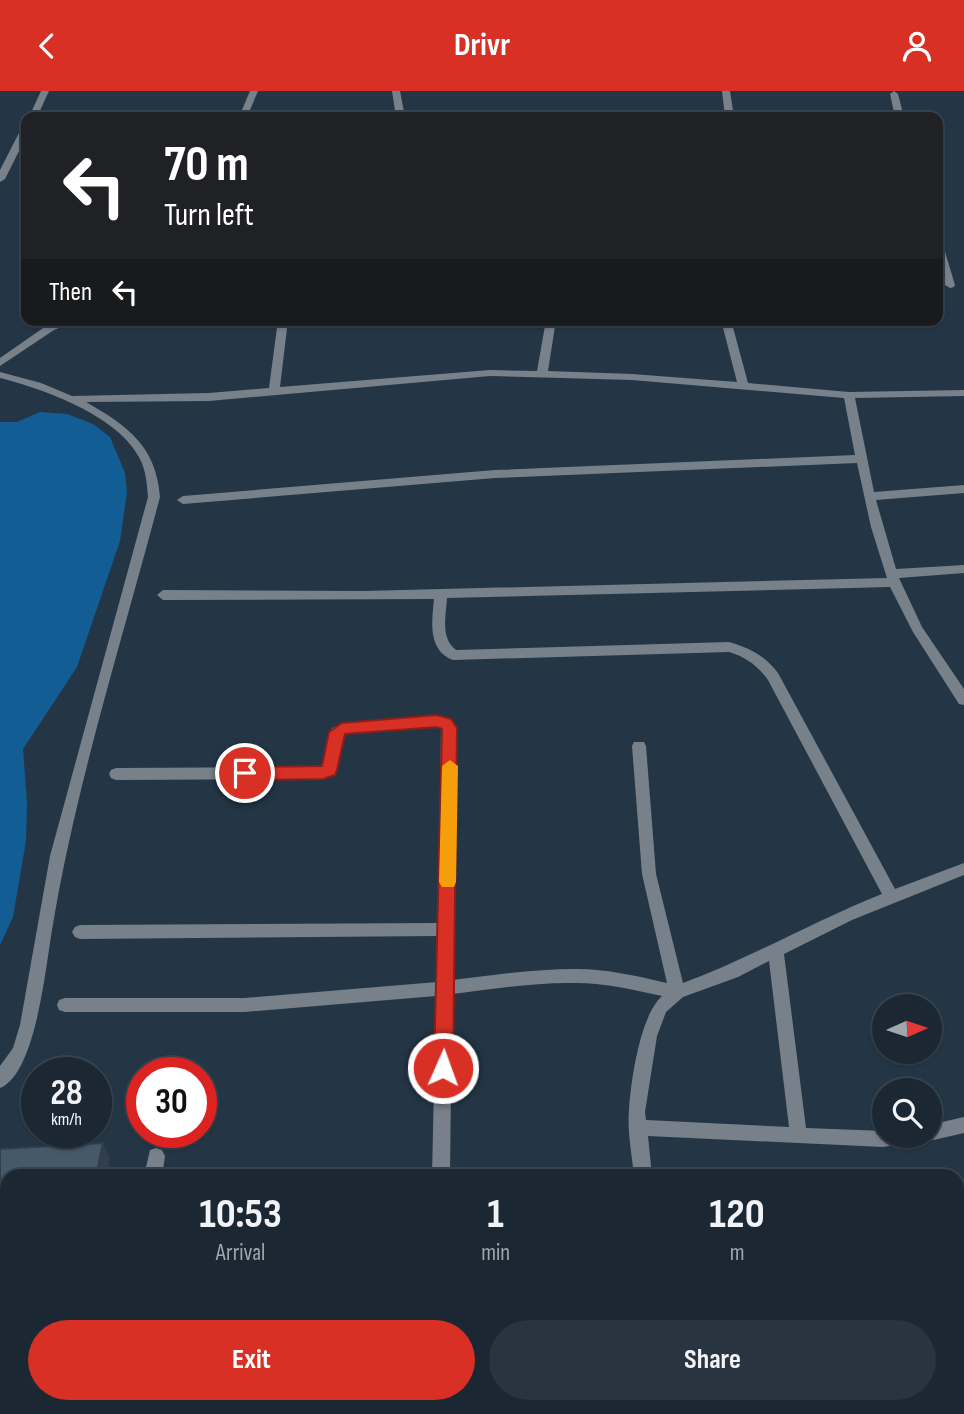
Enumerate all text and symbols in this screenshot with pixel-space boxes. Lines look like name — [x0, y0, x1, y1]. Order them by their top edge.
text: Drivr — [454, 26, 510, 65]
icon: back — [28, 27, 66, 65]
icon: person — [898, 27, 936, 65]
text: 70 m — [164, 136, 249, 195]
icon: left — [49, 140, 140, 231]
text: Turn left — [164, 196, 254, 235]
icon: left — [106, 273, 144, 311]
text: Then — [49, 277, 92, 308]
pin — [215, 743, 275, 803]
icon: arrive — [226, 754, 264, 792]
north arrow — [872, 994, 942, 1064]
map controls — [872, 994, 942, 1148]
position arrow — [406, 1031, 480, 1105]
speed limit sign: 30 — [126, 1057, 217, 1148]
text: 28 — [51, 1072, 82, 1115]
button: search — [872, 1078, 942, 1148]
text: km/h — [51, 1109, 82, 1130]
text: 10:53 — [199, 1189, 282, 1240]
text: 1 — [487, 1189, 504, 1240]
text: 120 — [709, 1189, 765, 1240]
text: Arrival — [216, 1239, 265, 1267]
text: min — [481, 1239, 510, 1267]
text: m — [730, 1239, 744, 1267]
button: Exit — [28, 1320, 475, 1400]
button: Share — [489, 1320, 936, 1400]

